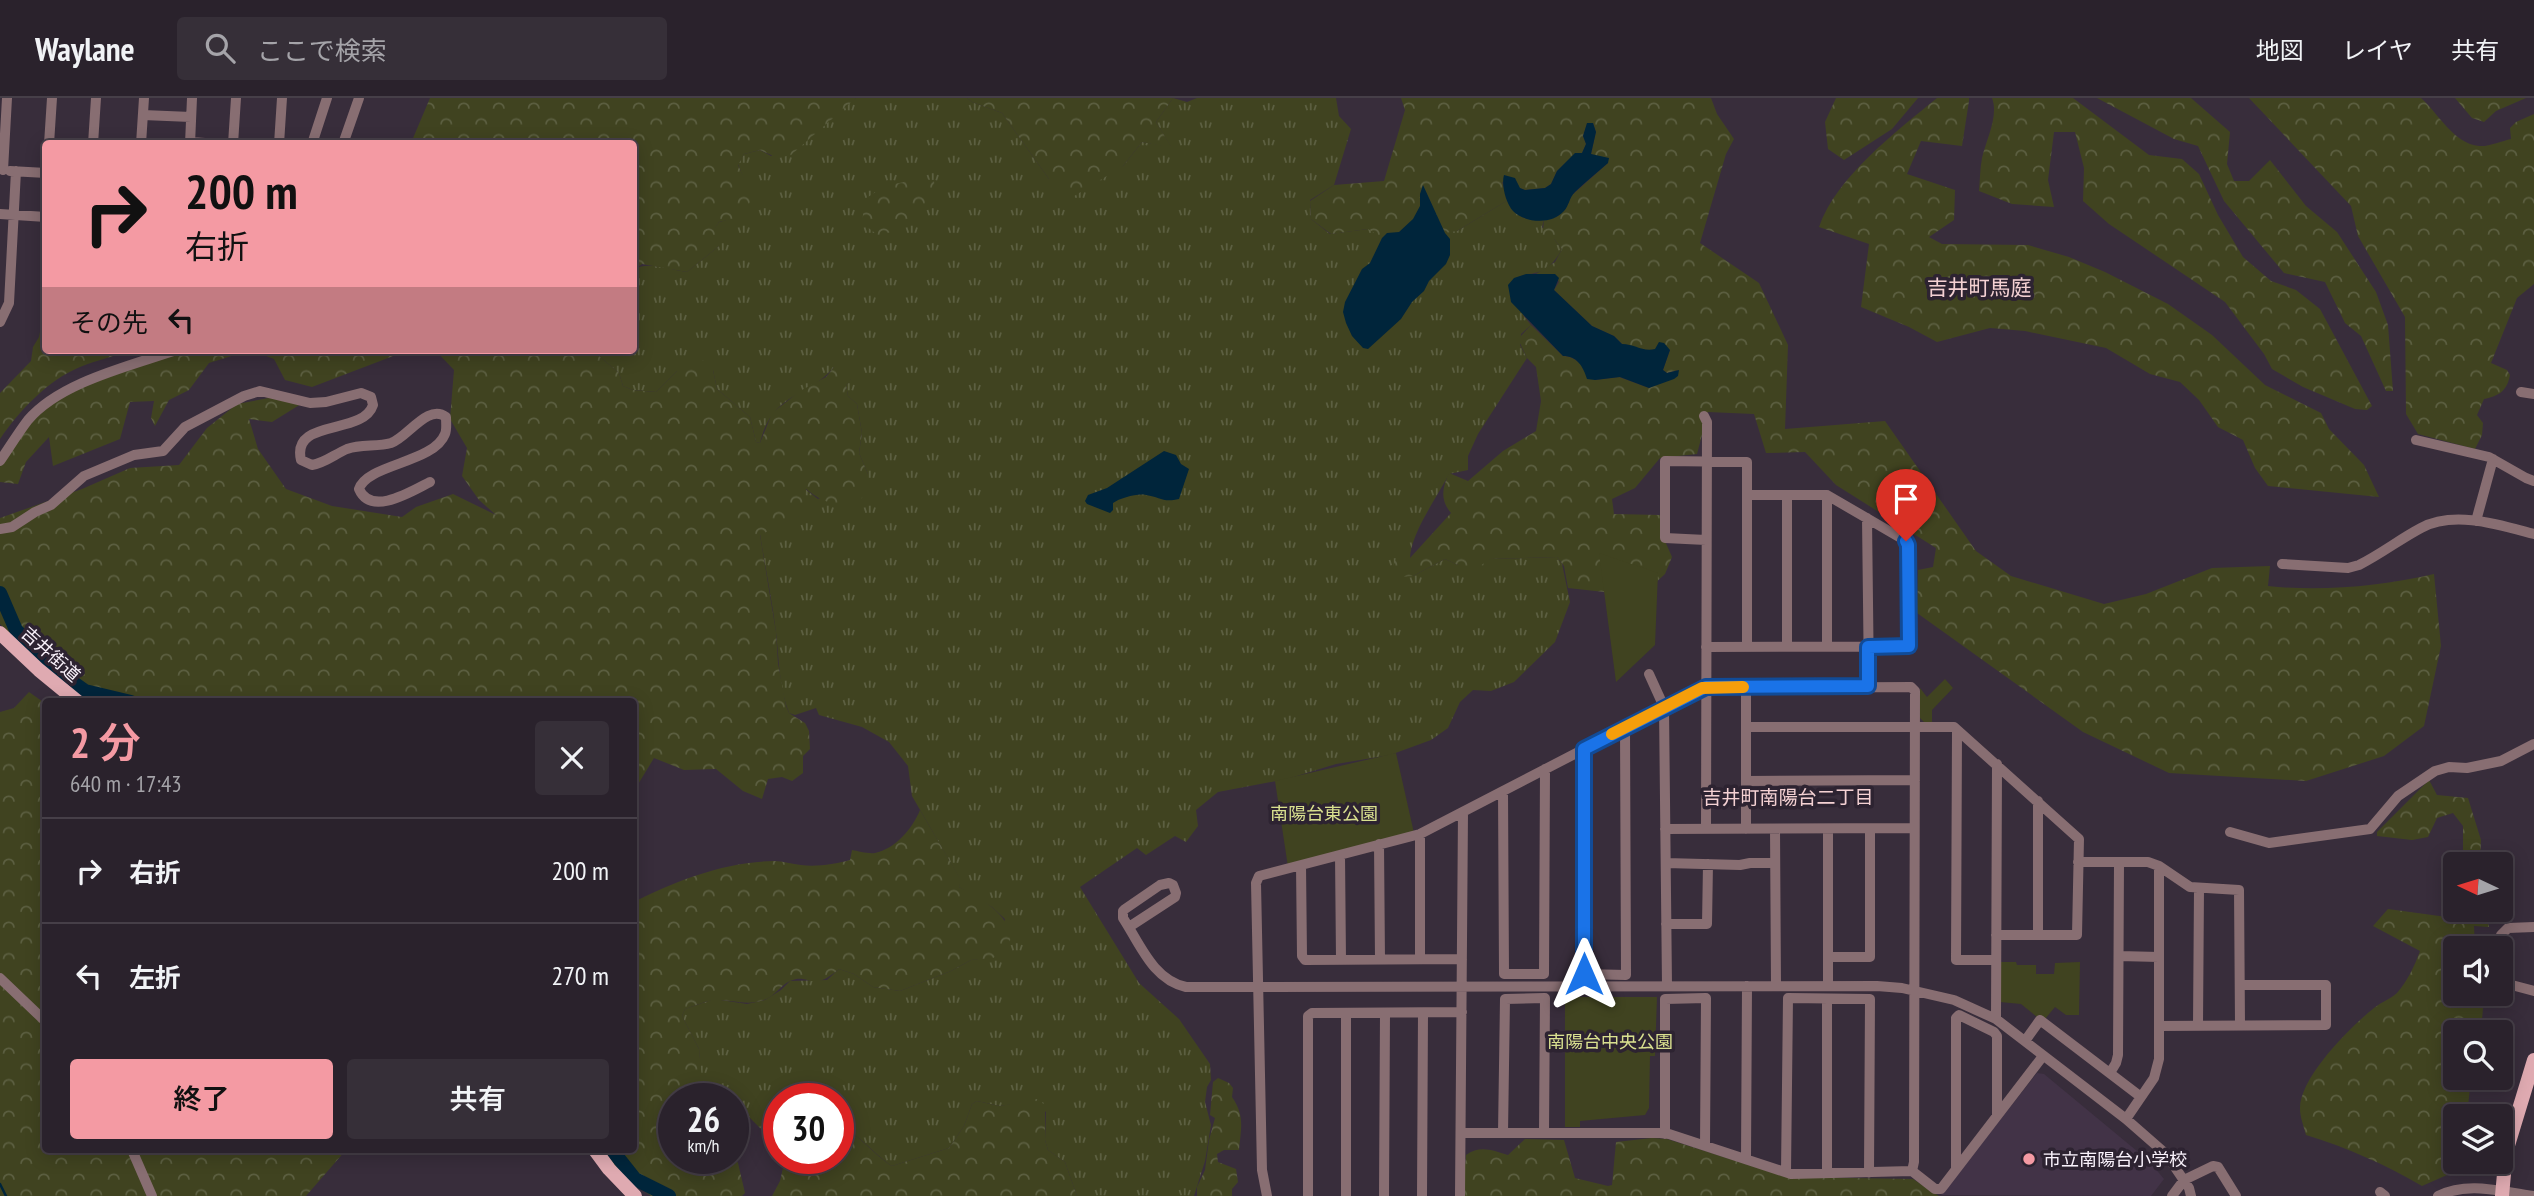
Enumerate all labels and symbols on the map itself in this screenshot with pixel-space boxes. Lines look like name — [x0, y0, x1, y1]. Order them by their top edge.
district label: 吉井町馬庭 — [1927, 274, 2032, 301]
pin — [1876, 469, 1936, 541]
street label: 吉井街道 — [17, 621, 85, 687]
district label: 吉井町南陽台二丁目 — [1702, 785, 1874, 809]
park label: 南陽台東公園 — [1270, 802, 1378, 825]
north arrow — [2443, 852, 2513, 922]
position arrow — [1547, 937, 1621, 1011]
park label: 南陽台中央公園 — [1547, 1030, 1673, 1053]
speed limit sign: 30 — [763, 1083, 854, 1174]
place label: 市立南陽台小学校 — [2043, 1148, 2187, 1171]
marker: 市立南陽台小学校 — [2021, 1151, 2037, 1167]

